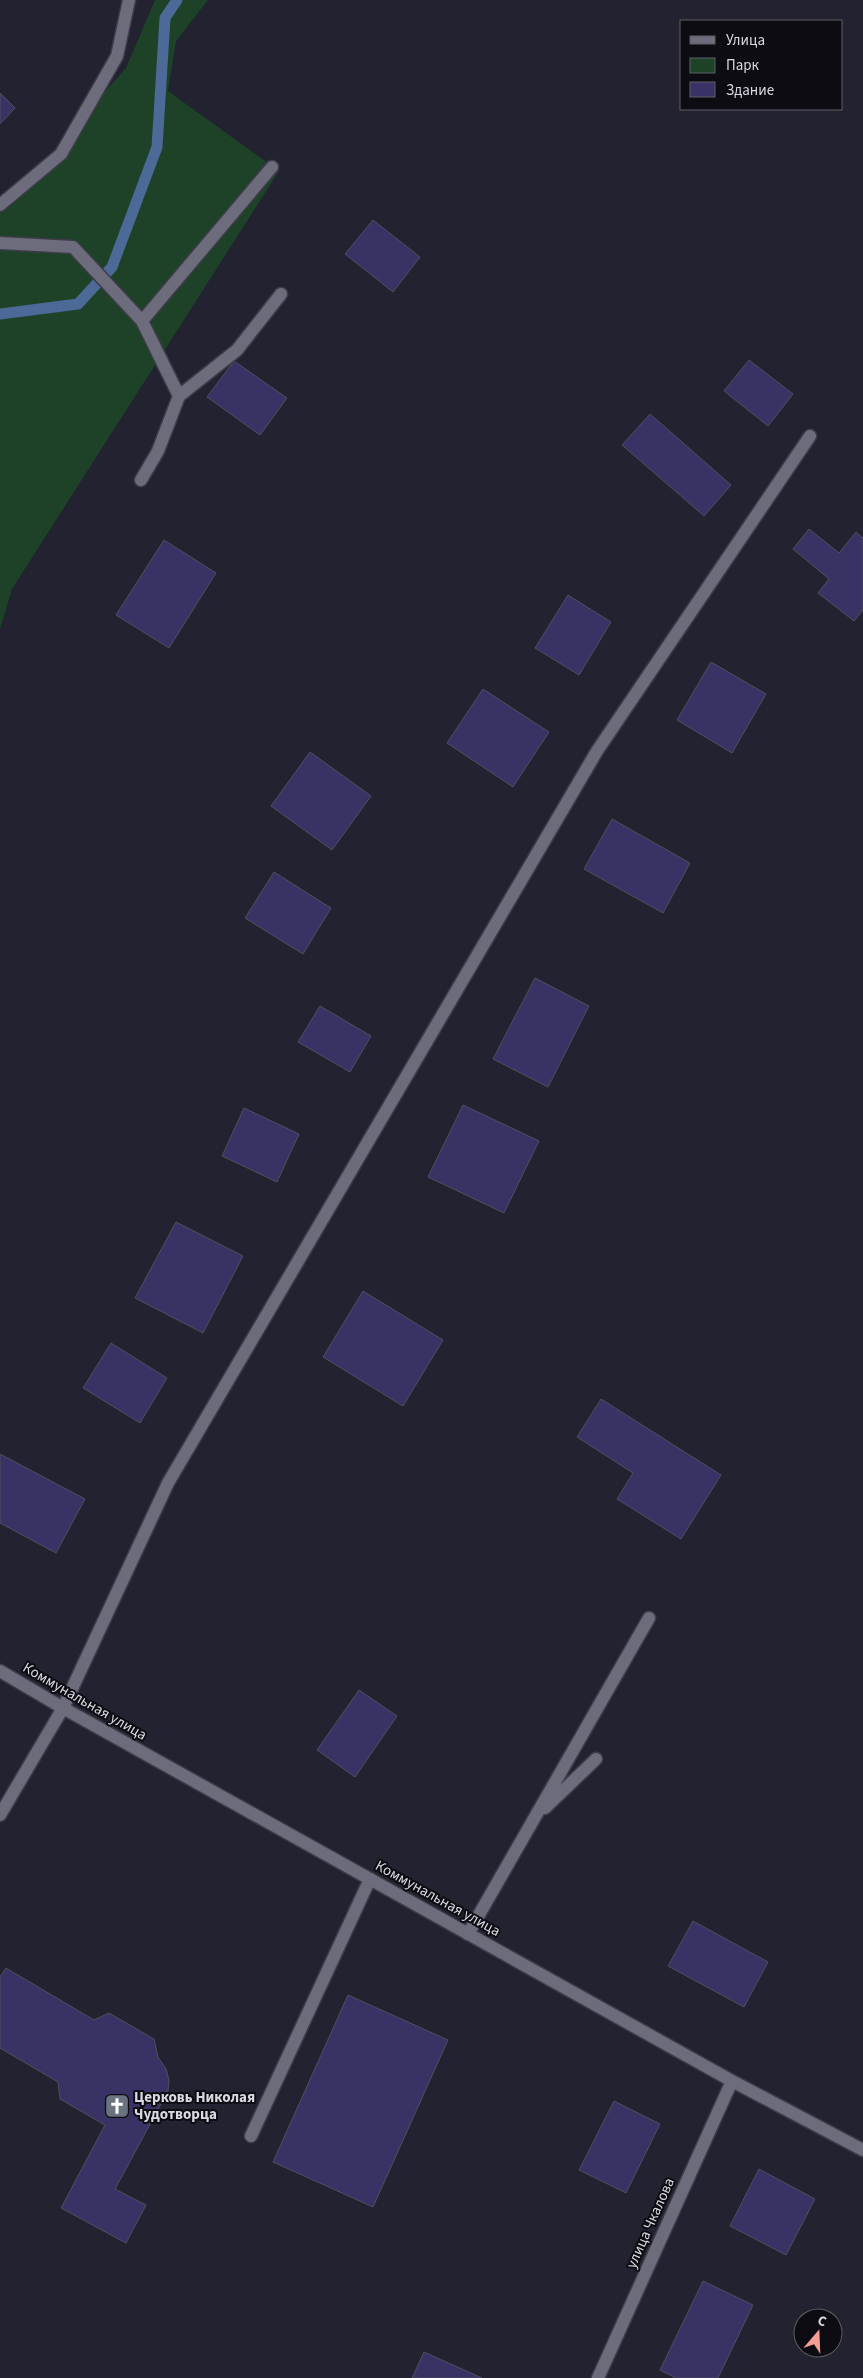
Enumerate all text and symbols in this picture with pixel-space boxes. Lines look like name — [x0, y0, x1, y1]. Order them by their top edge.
legend — [680, 20, 843, 110]
text: Улица — [726, 30, 765, 51]
text: Парк — [726, 55, 760, 76]
text: Здание — [726, 80, 774, 101]
street label: Коммунальная улица — [19, 1657, 151, 1746]
street label: Коммунальная улица — [371, 1855, 504, 1942]
place label: Церковь Николая Чудотворца — [134, 2087, 255, 2125]
church icon: Церковь Николая Чудотворца — [104, 2093, 130, 2119]
street label: улица Чкалова — [621, 2174, 680, 2272]
north arrow — [793, 2308, 843, 2358]
text: С — [815, 2311, 829, 2332]

